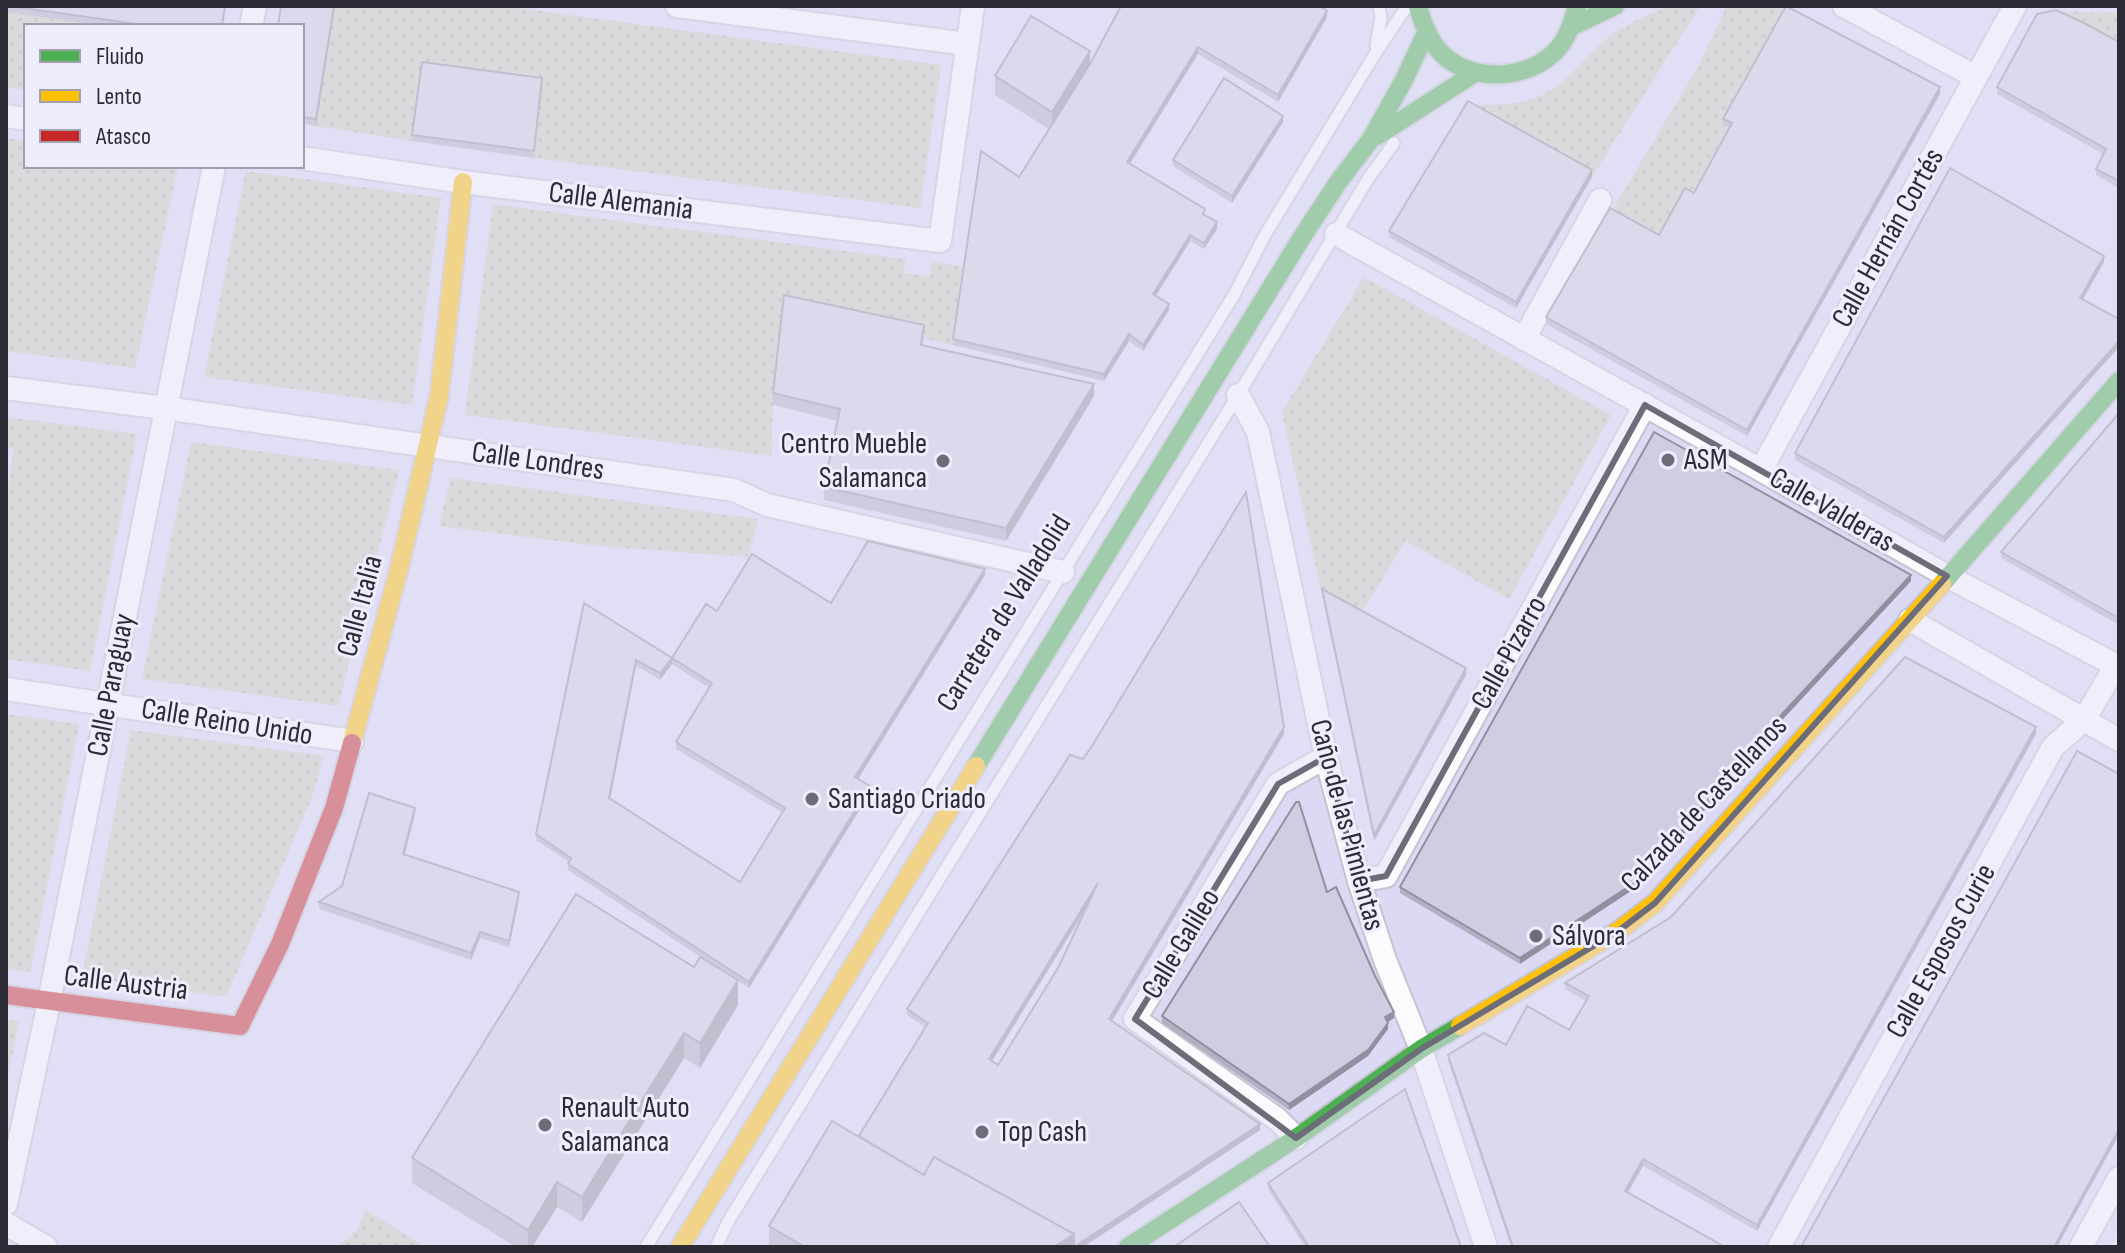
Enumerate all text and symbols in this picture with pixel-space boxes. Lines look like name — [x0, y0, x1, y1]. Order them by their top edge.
legend — [24, 24, 304, 168]
text: Fluido — [96, 42, 144, 71]
text: Lento — [96, 82, 142, 111]
text: Atasco — [95, 122, 151, 151]
street label: Calle Hernán Cortés — [1824, 142, 1952, 334]
street label: Calle Alemania — [547, 174, 695, 228]
place label: Centro Mueble Salamanca — [781, 426, 927, 496]
street label: Calle Londres — [470, 434, 606, 488]
place label: ASM — [1683, 442, 1728, 478]
marker: ASM — [1659, 451, 1677, 469]
marker: Centro Mueble Salamanca — [934, 452, 952, 470]
street label: Calle Valderas — [1763, 460, 1901, 560]
street label: Carretera de Valladolid — [929, 508, 1079, 718]
street label: Calle Italia — [329, 551, 391, 661]
street label: Calle Pizarro — [1463, 590, 1555, 716]
street label: Calle Paraguay — [80, 610, 143, 759]
street label: Calle Reino Unido — [139, 691, 315, 753]
street label: Calzada de Castellanos — [1613, 708, 1795, 900]
street label: Caño de las Pimientas — [1302, 715, 1392, 935]
place label: Santiago Criado — [828, 781, 986, 817]
marker: Santiago Criado — [803, 790, 821, 808]
street label: Calle Esposos Curie — [1878, 858, 2004, 1044]
street label: Calle Galileo — [1134, 883, 1228, 1005]
place label: Sálvora — [1552, 918, 1625, 954]
marker: Sálvora — [1527, 927, 1545, 945]
street label: Calle Austria — [62, 958, 190, 1008]
place label: Renault Auto Salamanca — [561, 1090, 690, 1160]
place label: Top Cash — [998, 1114, 1087, 1150]
marker: Renault Auto Salamanca — [536, 1116, 554, 1134]
marker: Top Cash — [973, 1123, 991, 1141]

